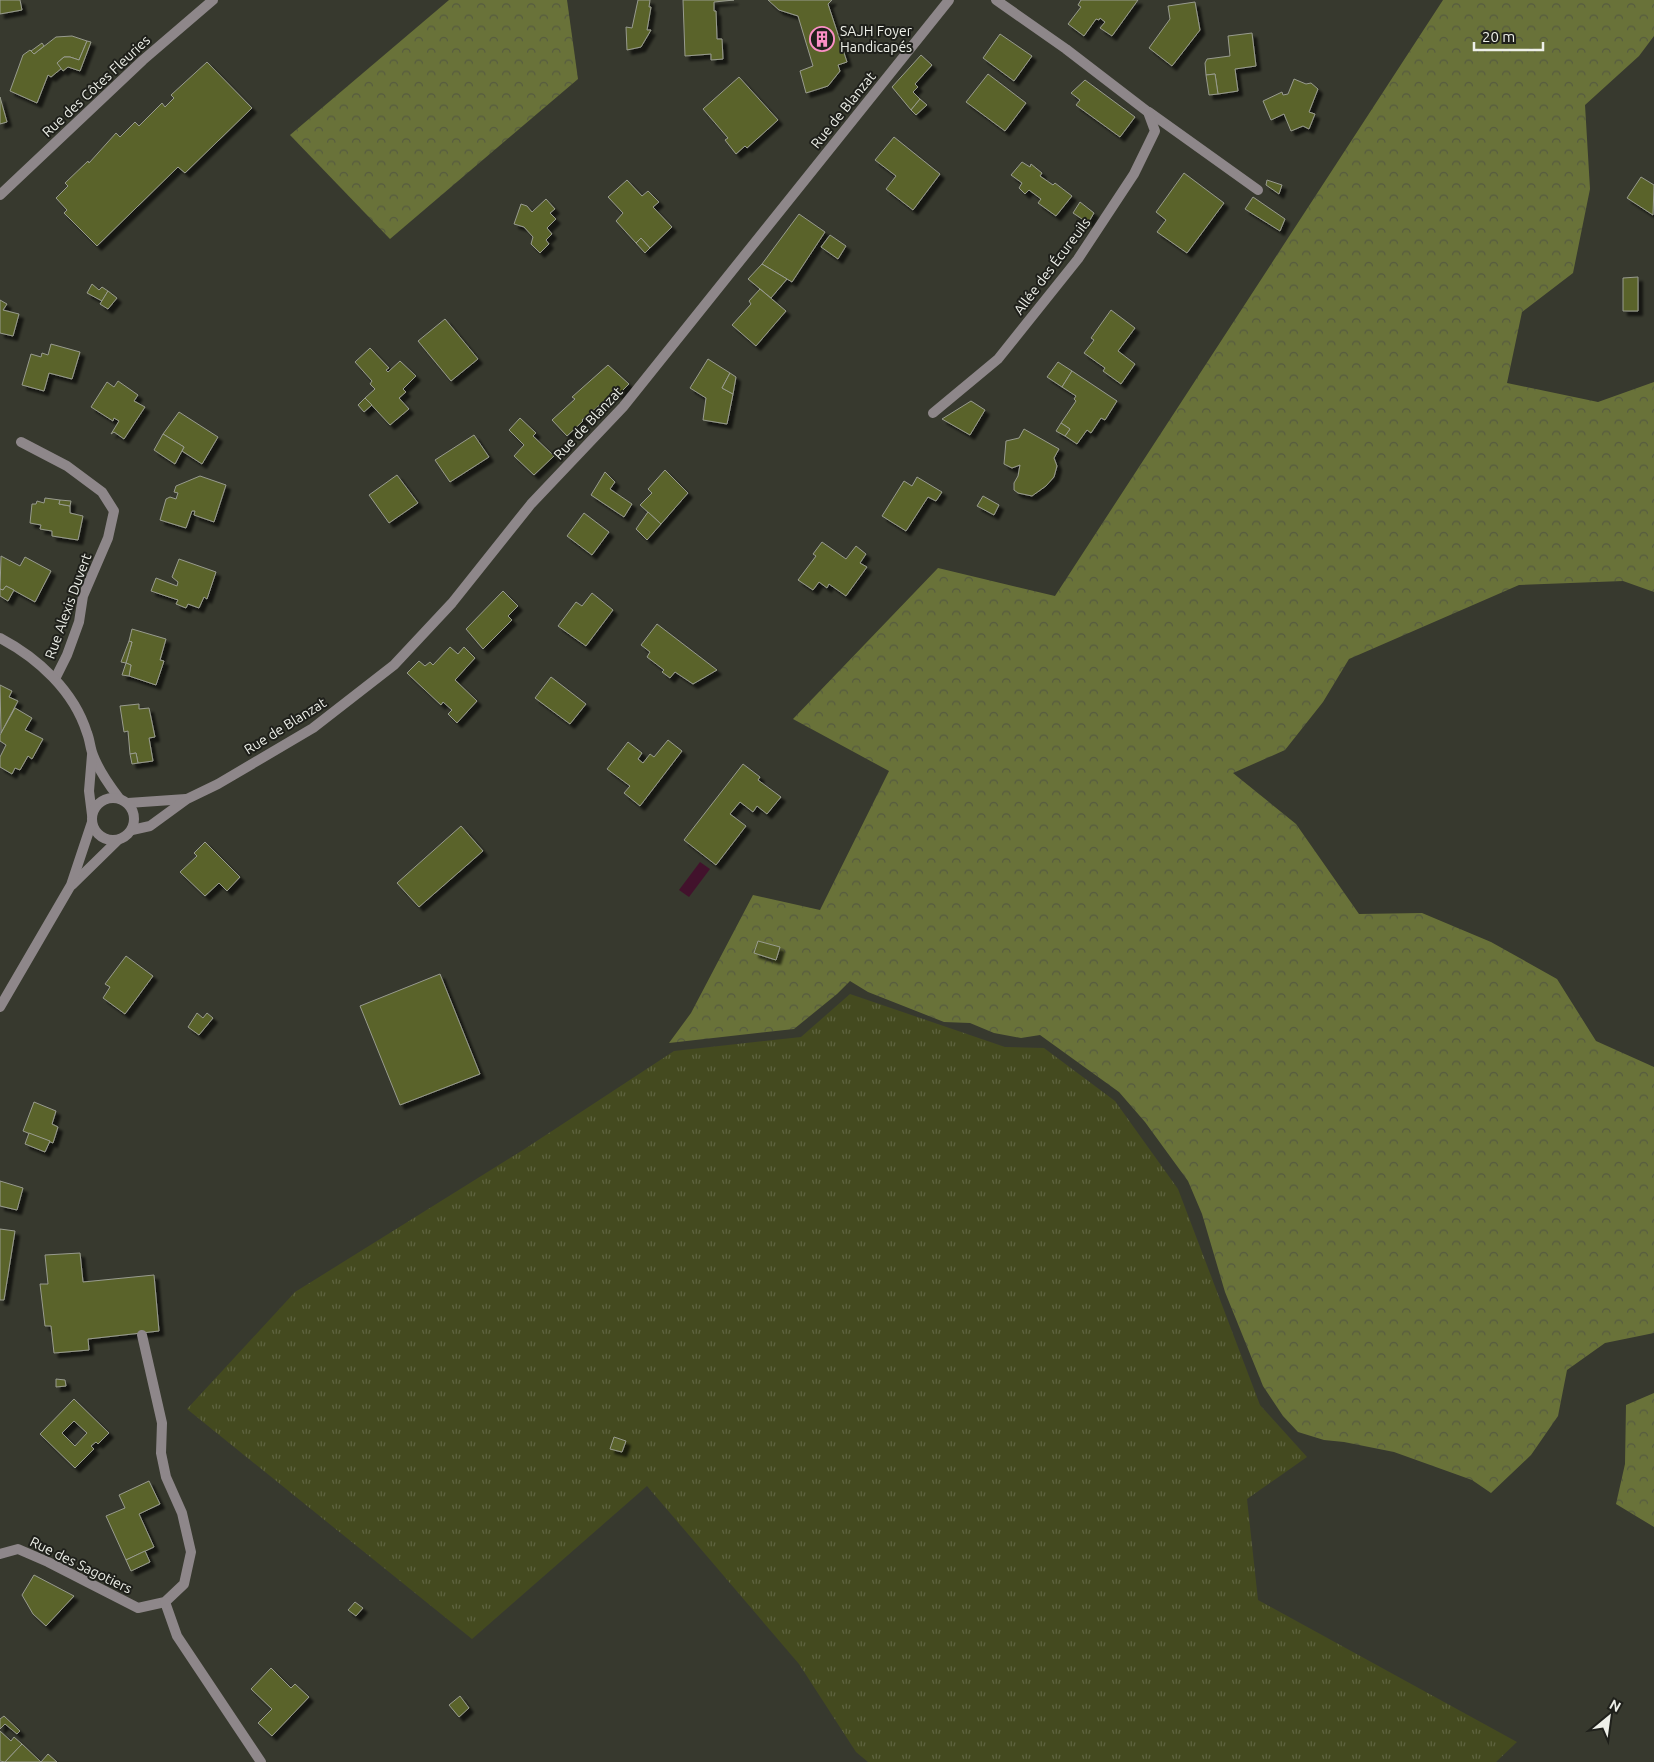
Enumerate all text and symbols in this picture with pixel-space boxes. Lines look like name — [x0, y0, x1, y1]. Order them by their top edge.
scale bar — [1474, 20, 1543, 52]
place label: SAJH Foyer Handicapés — [840, 23, 913, 55]
building icon: SAJH Foyer Handicapés — [809, 26, 835, 52]
text: 20 m — [1482, 28, 1515, 45]
street label: Rue des Côtes Fleuries — [39, 32, 153, 140]
street label: Rue de Blanzat — [807, 68, 879, 151]
street label: Allée des Écureuils — [1010, 214, 1094, 317]
street label: Rue de Blanzat — [550, 383, 626, 463]
street label: Rue Alexis Duvert — [41, 551, 95, 661]
street label: Rue de Blanzat — [241, 694, 329, 758]
street label: Rue des Sagotiers — [27, 1533, 135, 1597]
north arrow — [1584, 1692, 1634, 1742]
text: N — [1607, 1696, 1624, 1715]

